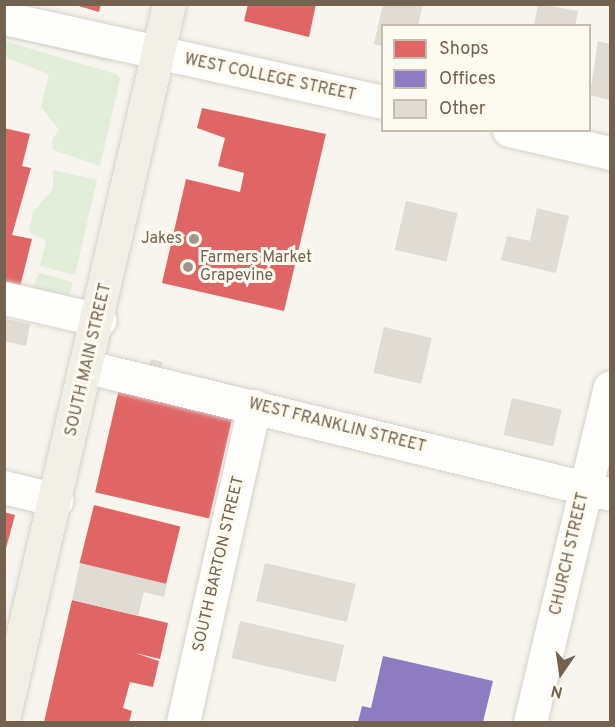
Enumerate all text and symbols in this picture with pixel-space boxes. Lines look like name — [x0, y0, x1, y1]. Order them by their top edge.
legend — [381, 24, 591, 132]
text: Shops — [439, 38, 489, 61]
street label: WEST COLLEGE STREET — [182, 50, 358, 106]
text: Offices — [439, 68, 496, 91]
text: Other — [439, 98, 486, 121]
place label: Jakes — [141, 229, 182, 249]
marker: Jakes — [187, 232, 201, 246]
place label: Farmers Market Grapevine — [200, 248, 312, 286]
marker: Farmers Market Grapevine — [181, 260, 195, 274]
street label: SOUTH MAIN STREET — [62, 281, 116, 439]
street label: WEST FRANKLIN STREET — [246, 395, 428, 457]
street label: SOUTH BARTON STREET — [189, 474, 249, 654]
street label: CHURCH STREET — [547, 491, 593, 617]
north arrow — [531, 643, 591, 703]
text: N — [549, 680, 565, 702]

